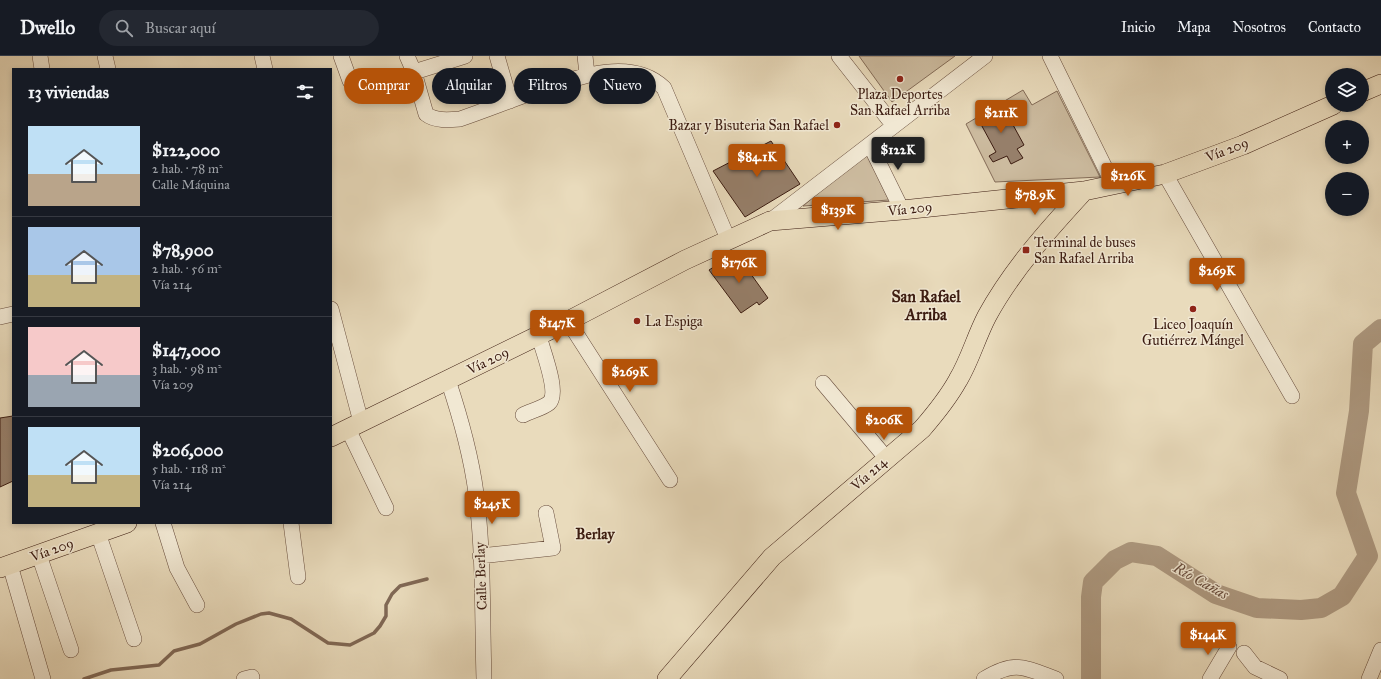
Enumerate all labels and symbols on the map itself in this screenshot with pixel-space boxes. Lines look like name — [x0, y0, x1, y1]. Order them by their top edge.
marker: Plaza Deportes San Rafael Arriba — [895, 74, 905, 84]
place label: Plaza Deportes San Rafael Arriba — [850, 86, 950, 119]
pin: $211K — [973, 100, 1029, 134]
place label: Bazar y Bisuteria San Rafael — [669, 117, 829, 134]
marker: Bazar y Bisuteria San Rafael — [832, 120, 842, 130]
street label: Vía 209 — [1202, 134, 1251, 166]
pin: $122K — [870, 137, 926, 171]
pin: $84.1K — [724, 144, 790, 178]
pin: $126K — [1100, 163, 1156, 197]
pin: $78.9K — [1002, 182, 1068, 216]
pin: $139K — [810, 197, 866, 231]
street label: Vía 209 — [886, 198, 933, 220]
place label: Terminal de buses San Rafael Arriba — [1034, 234, 1136, 267]
marker: Terminal de buses San Rafael Arriba — [1021, 245, 1031, 255]
pin: $176K — [711, 250, 767, 284]
pin: $269K — [1189, 258, 1245, 292]
district label: San Rafael Arriba — [891, 287, 961, 324]
marker: Liceo Joaquín Gutiérrez Mángel — [1188, 304, 1198, 314]
pin: $147K — [529, 310, 585, 344]
place label: La Espiga — [645, 313, 703, 330]
marker: La Espiga — [632, 316, 642, 326]
place label: Liceo Joaquín Gutiérrez Mángel — [1142, 316, 1244, 349]
street label: Vía 209 — [463, 344, 512, 379]
pin: $269K — [602, 359, 658, 393]
pin: $206K — [856, 407, 912, 441]
street label: Vía 214 — [847, 453, 891, 495]
pin: $245K — [464, 491, 520, 525]
district label: Berlay — [576, 525, 615, 544]
street label: Vía 209 — [27, 534, 76, 566]
street label: Calle Berlay — [471, 541, 491, 610]
water label: Río Cañas — [1170, 558, 1232, 604]
pin: $144K — [1180, 622, 1236, 656]

